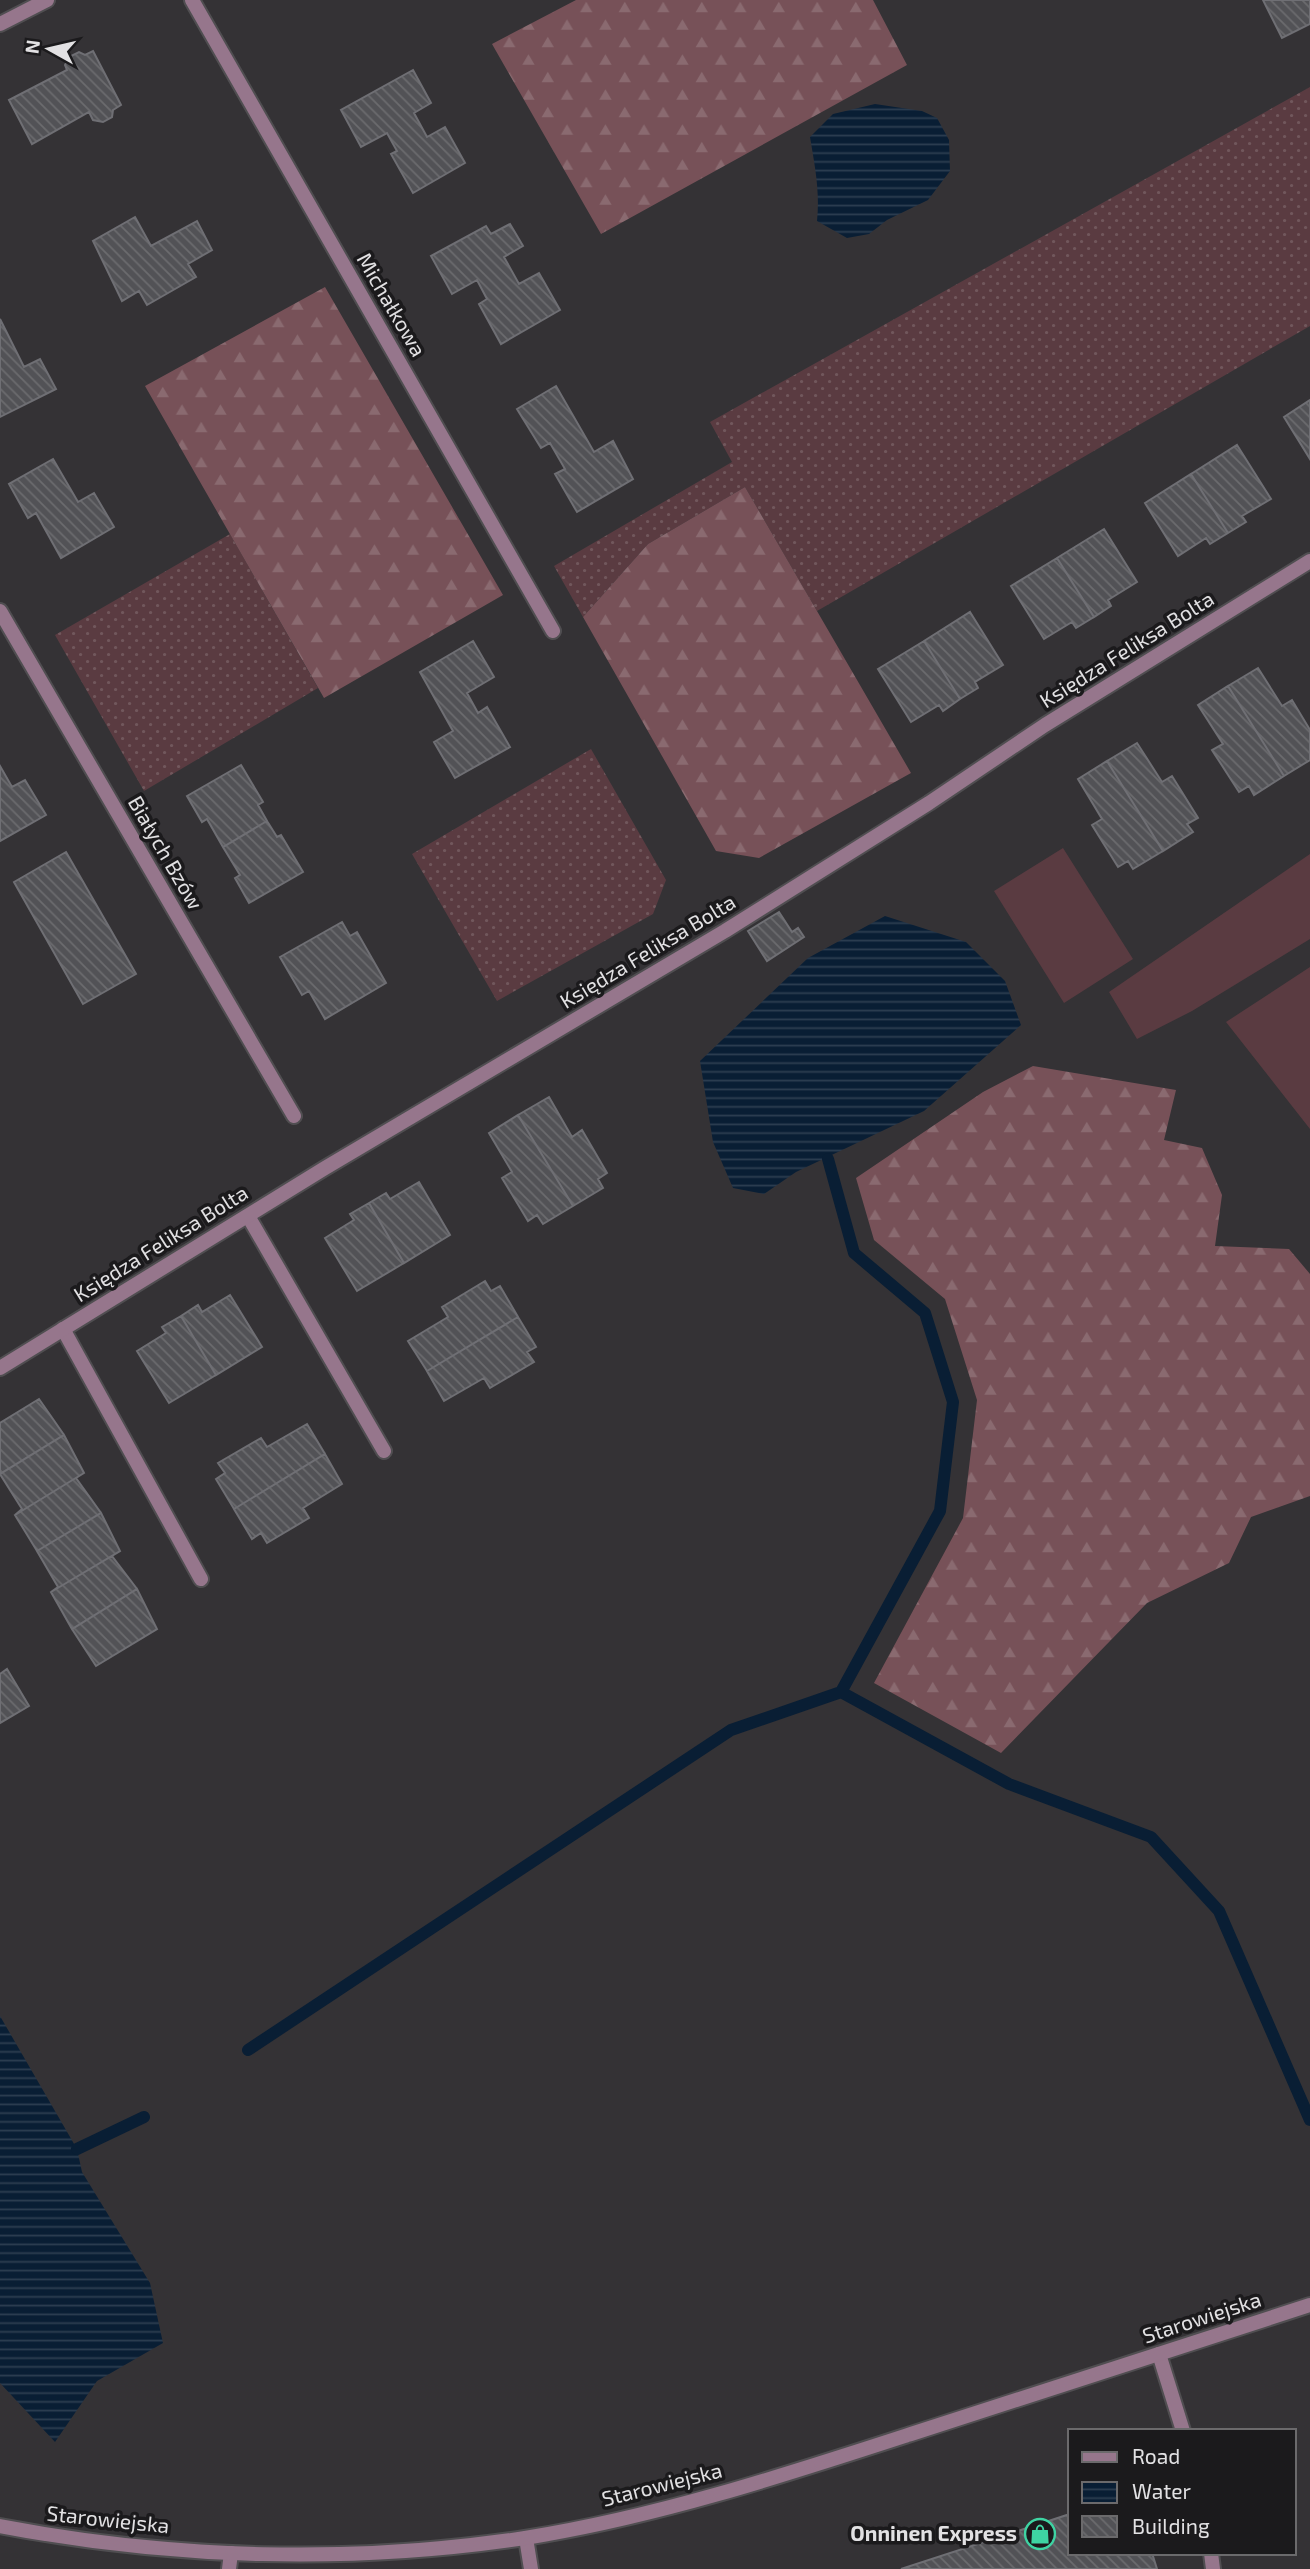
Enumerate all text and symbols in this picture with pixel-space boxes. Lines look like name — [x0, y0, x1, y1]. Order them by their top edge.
north arrow — [14, 14, 84, 84]
text: N — [19, 38, 44, 55]
street label: Michałkowa — [353, 248, 432, 361]
street label: Księdza Feliksa Bolta — [1035, 585, 1218, 712]
street label: Białych Bzów — [124, 791, 209, 914]
street label: Księdza Feliksa Bolta — [555, 888, 740, 1013]
street label: Księdza Feliksa Bolta — [69, 1179, 252, 1306]
street label: Starowiejska — [1139, 2286, 1264, 2348]
legend — [1068, 2429, 1296, 2555]
text: Road — [1132, 2443, 1180, 2468]
street label: Starowiejska — [599, 2457, 725, 2512]
text: Water — [1132, 2478, 1191, 2503]
street label: Starowiejska — [46, 2500, 171, 2538]
text: Building — [1132, 2513, 1210, 2538]
shop icon: Onninen Express — [1023, 2517, 1057, 2551]
place label: Onninen Express — [850, 2520, 1017, 2545]

